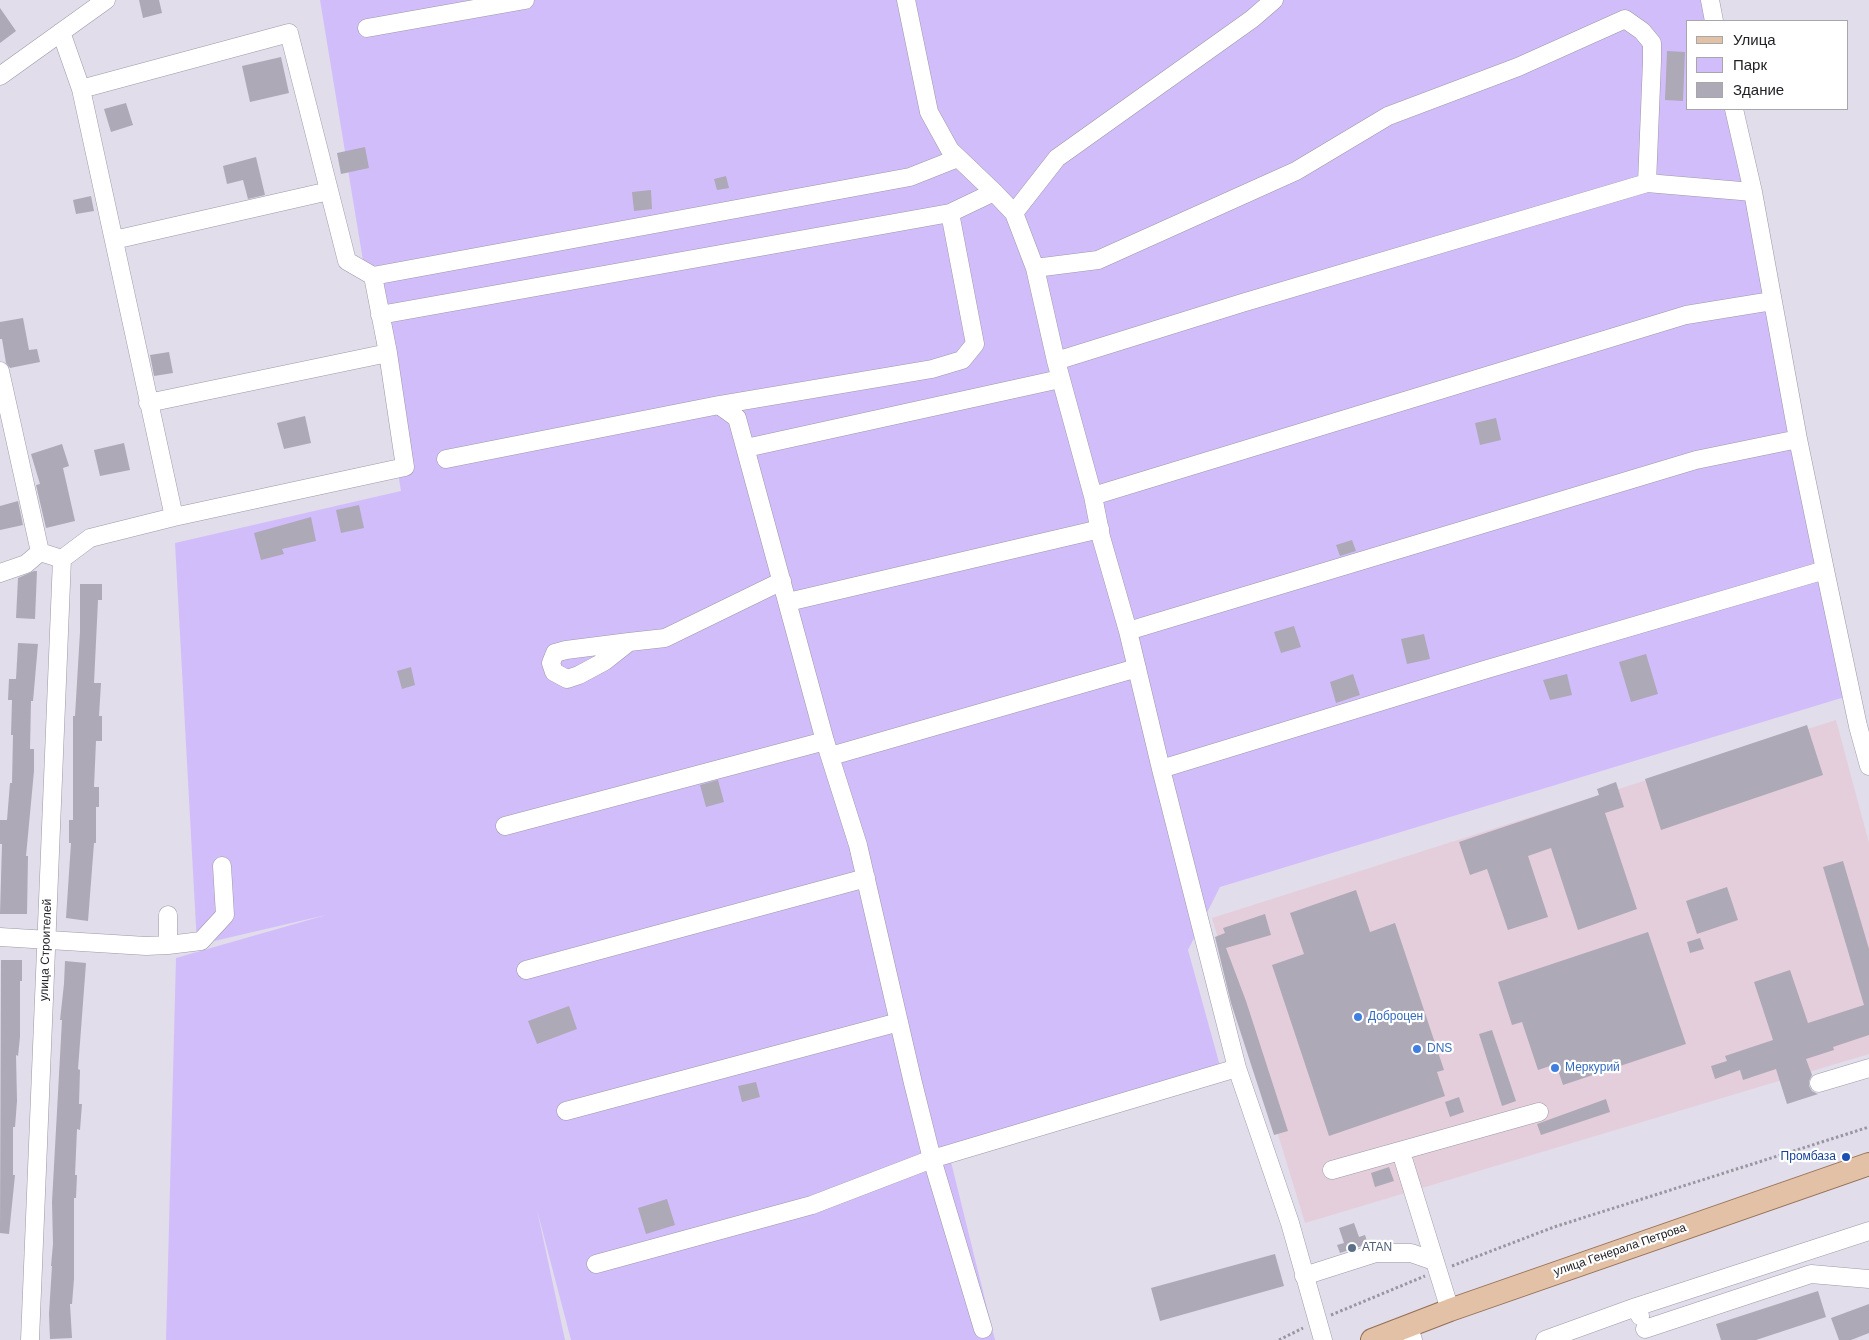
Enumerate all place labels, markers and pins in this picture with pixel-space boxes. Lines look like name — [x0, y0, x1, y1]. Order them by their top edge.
place label: Доброцен — [1368, 1010, 1423, 1024]
marker: Доброцен — [1352, 1011, 1364, 1023]
place label: DNS — [1427, 1042, 1452, 1056]
marker: DNS — [1411, 1043, 1423, 1055]
place label: Меркурий — [1565, 1061, 1620, 1075]
marker: Меркурий — [1549, 1062, 1561, 1074]
place label: Промбаза — [1781, 1150, 1836, 1164]
marker: Промбаза — [1840, 1151, 1852, 1163]
place label: ATAN — [1362, 1241, 1392, 1255]
marker: ATAN — [1346, 1242, 1358, 1254]

